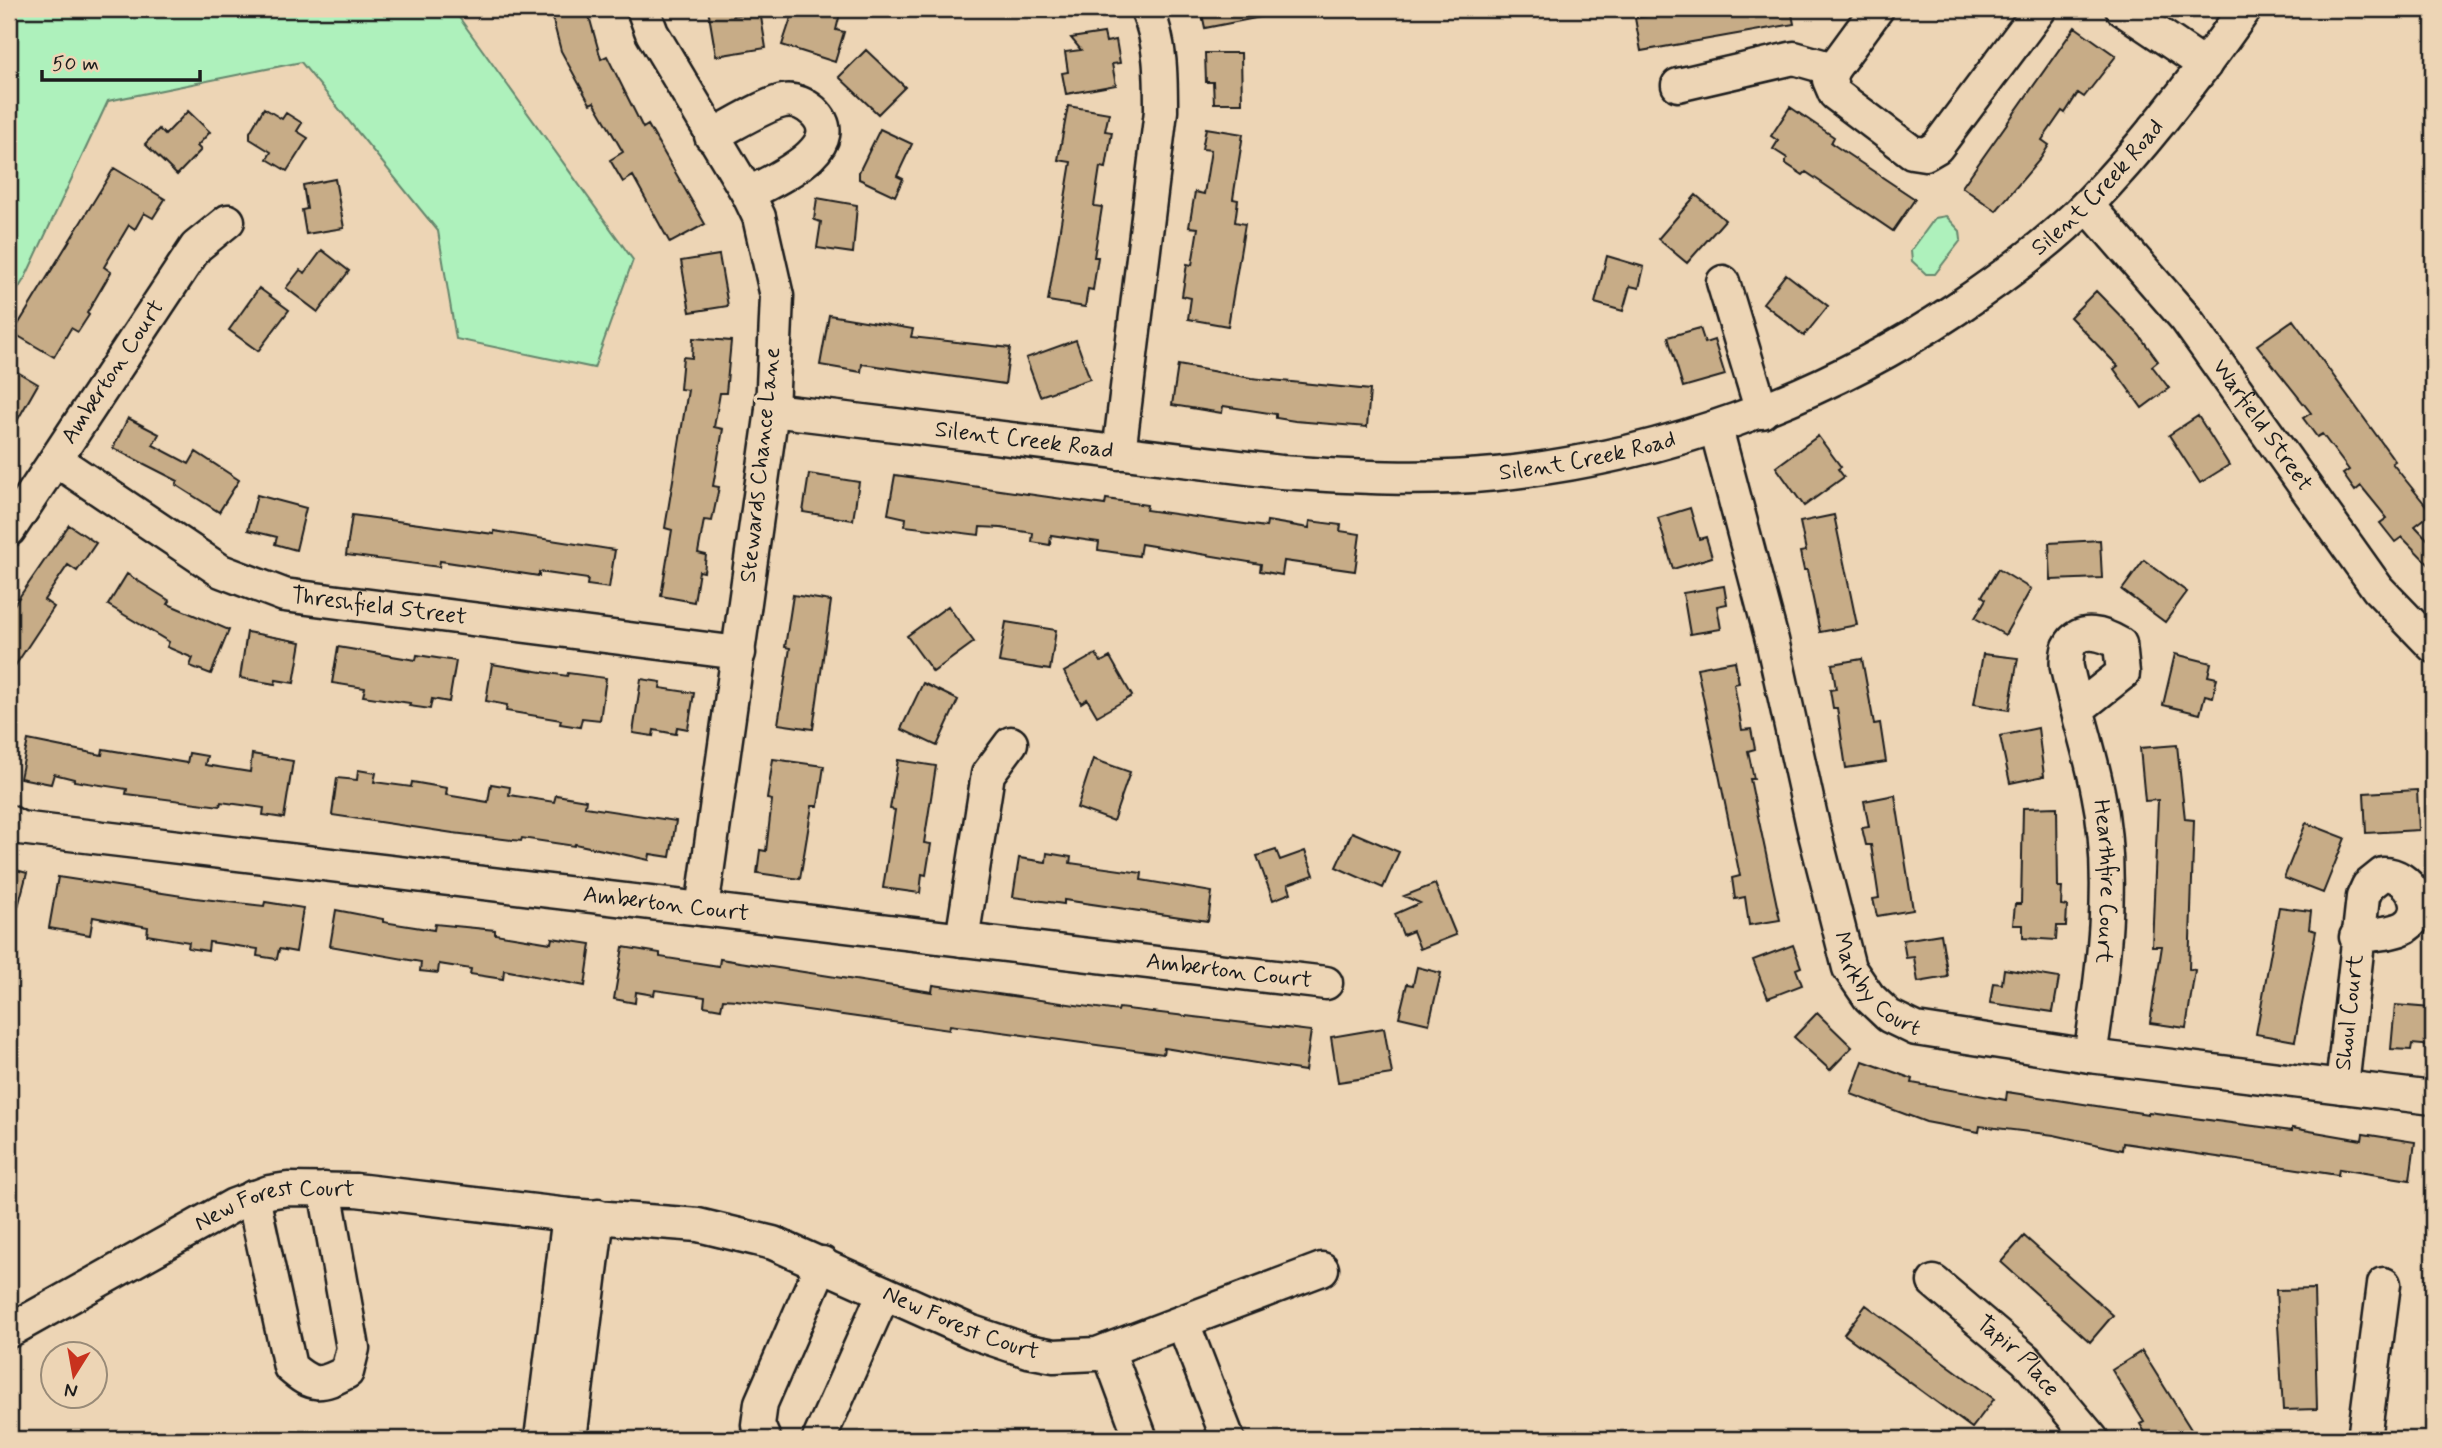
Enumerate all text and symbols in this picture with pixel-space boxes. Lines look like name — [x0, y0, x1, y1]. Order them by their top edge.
scale bar — [42, 38, 200, 82]
text: 50 m — [52, 50, 99, 78]
street label: Silent Creek Road — [2025, 113, 2171, 263]
street label: Amberton Court — [55, 294, 172, 450]
street label: Stewards Chance Lane — [734, 346, 788, 584]
street label: Warfield Street — [2205, 354, 2319, 498]
street label: Silent Creek Road — [933, 415, 1115, 466]
street label: Silent Creek Road — [1497, 425, 1679, 489]
street label: Threshfield Street — [289, 581, 469, 633]
street label: Hearthfire Court — [2085, 797, 2122, 966]
street label: Amberton Court — [581, 880, 751, 929]
street label: Markby Court — [1825, 929, 1926, 1044]
street label: Amberton Court — [1144, 947, 1314, 996]
street label: Shoul Court — [2329, 953, 2372, 1072]
street label: New Forest Court — [189, 1173, 355, 1239]
street label: New Forest Court — [878, 1279, 1041, 1368]
street label: Tapir Place — [1970, 1309, 2066, 1403]
north arrow — [38, 1340, 108, 1410]
text: N — [62, 1377, 80, 1404]

